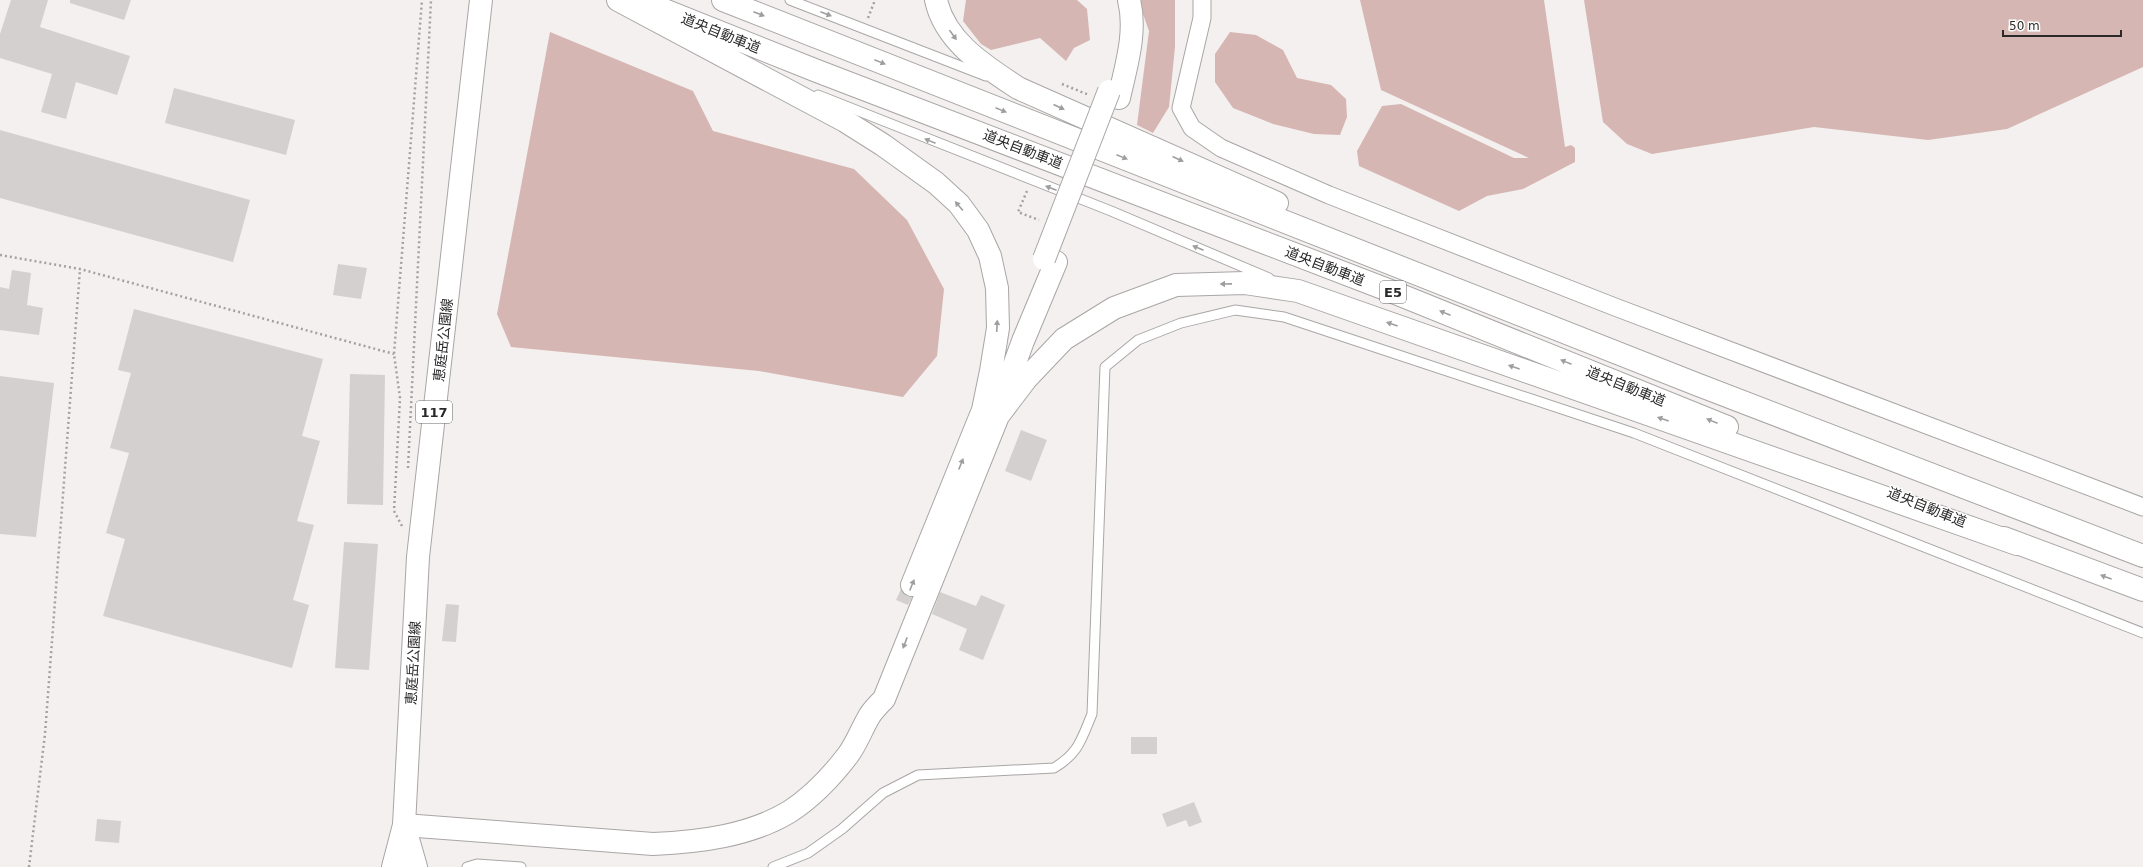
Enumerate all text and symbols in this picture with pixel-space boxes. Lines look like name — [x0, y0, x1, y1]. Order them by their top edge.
street label: 道央自動車道 — [679, 10, 763, 56]
one-way arrow — [821, 11, 833, 17]
one-way arrow — [754, 12, 766, 18]
scale bar — [2003, 12, 2121, 38]
text: 50 m — [2009, 19, 2040, 33]
one-way arrow — [949, 29, 957, 40]
one-way arrow — [874, 59, 886, 65]
one-way arrow — [1054, 104, 1065, 110]
one-way arrow — [995, 107, 1007, 113]
street label: 道央自動車道 — [981, 126, 1065, 172]
one-way arrow — [924, 137, 936, 143]
one-way arrow — [1117, 154, 1129, 160]
one-way arrow — [1173, 157, 1185, 163]
one-way arrow — [1045, 185, 1057, 191]
one-way arrow — [955, 200, 964, 211]
street label: 道央自動車道 — [1283, 243, 1367, 289]
one-way arrow — [1192, 245, 1203, 251]
one-way arrow — [1219, 281, 1232, 287]
road number: E5 — [1380, 281, 1406, 303]
street label: 恵庭岳公園線 — [431, 297, 455, 383]
one-way arrow — [1440, 310, 1451, 316]
one-way arrow — [994, 320, 1001, 332]
one-way arrow — [1385, 320, 1397, 326]
one-way arrow — [1559, 358, 1571, 364]
one-way arrow — [1508, 363, 1520, 369]
street label: 道央自動車道 — [1584, 363, 1668, 409]
road number: 117 — [416, 401, 452, 423]
one-way arrow — [1657, 416, 1669, 422]
one-way arrow — [1706, 417, 1718, 423]
one-way arrow — [958, 458, 964, 470]
street label: 道央自動車道 — [1885, 484, 1969, 530]
one-way arrow — [2100, 573, 2112, 579]
one-way arrow — [909, 579, 915, 590]
street label: 恵庭岳公園線 — [403, 621, 423, 705]
one-way arrow — [902, 637, 908, 649]

